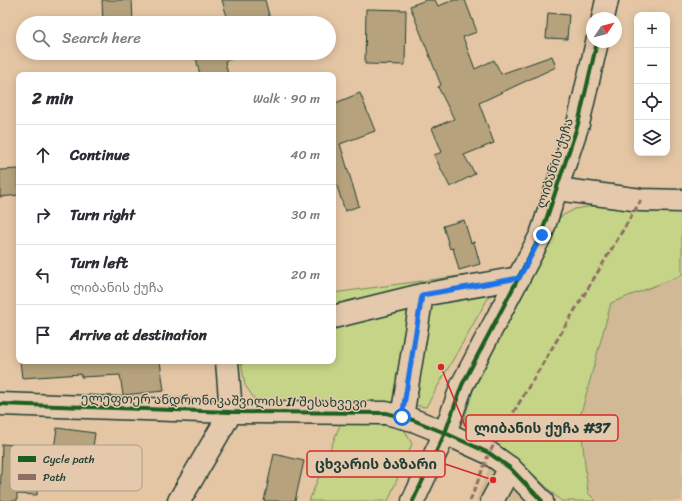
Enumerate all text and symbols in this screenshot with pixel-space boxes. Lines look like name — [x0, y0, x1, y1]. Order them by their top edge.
north arrow — [586, 12, 622, 48]
map controls — [634, 12, 670, 156]
button: + — [634, 12, 670, 48]
search box — [16, 16, 336, 60]
text: Search here — [62, 25, 141, 51]
icon: search — [30, 27, 52, 49]
button: − — [634, 48, 670, 84]
text: 2 min — [32, 83, 73, 113]
button: locate — [634, 84, 670, 120]
text: Walk · 90 m — [253, 87, 320, 110]
street label: ლიბანის ქუჩა — [529, 115, 580, 211]
button: layers — [634, 120, 670, 156]
text: Continue — [70, 142, 130, 168]
text: 40 m — [290, 143, 320, 166]
icon: ahead — [32, 144, 54, 166]
text: Turn right — [70, 202, 135, 228]
text: 30 m — [291, 203, 320, 226]
icon: right — [32, 204, 54, 226]
route end — [533, 226, 551, 244]
text: Turn left — [70, 250, 128, 276]
text: 20 m — [291, 263, 320, 286]
icon: left — [32, 264, 54, 286]
text: ლიბანის ქუჩა — [70, 276, 164, 299]
text: Arrive at destination — [70, 322, 207, 348]
icon: arrive — [32, 324, 54, 346]
street label: ელეფთერ ანდრონიკაშვილის II შესახვევი — [81, 387, 367, 414]
route start — [393, 408, 411, 426]
callout: ლიბანის ქუჩა #37 — [466, 415, 618, 441]
text: ლიბანის ქუჩა #37 — [474, 416, 611, 441]
legend — [10, 445, 142, 491]
text: Cycle path — [43, 450, 95, 469]
callout: ცხვარის ბაზარი — [307, 451, 445, 477]
text: ცხვარის ბაზარი — [315, 452, 437, 477]
text: Path — [43, 468, 66, 487]

